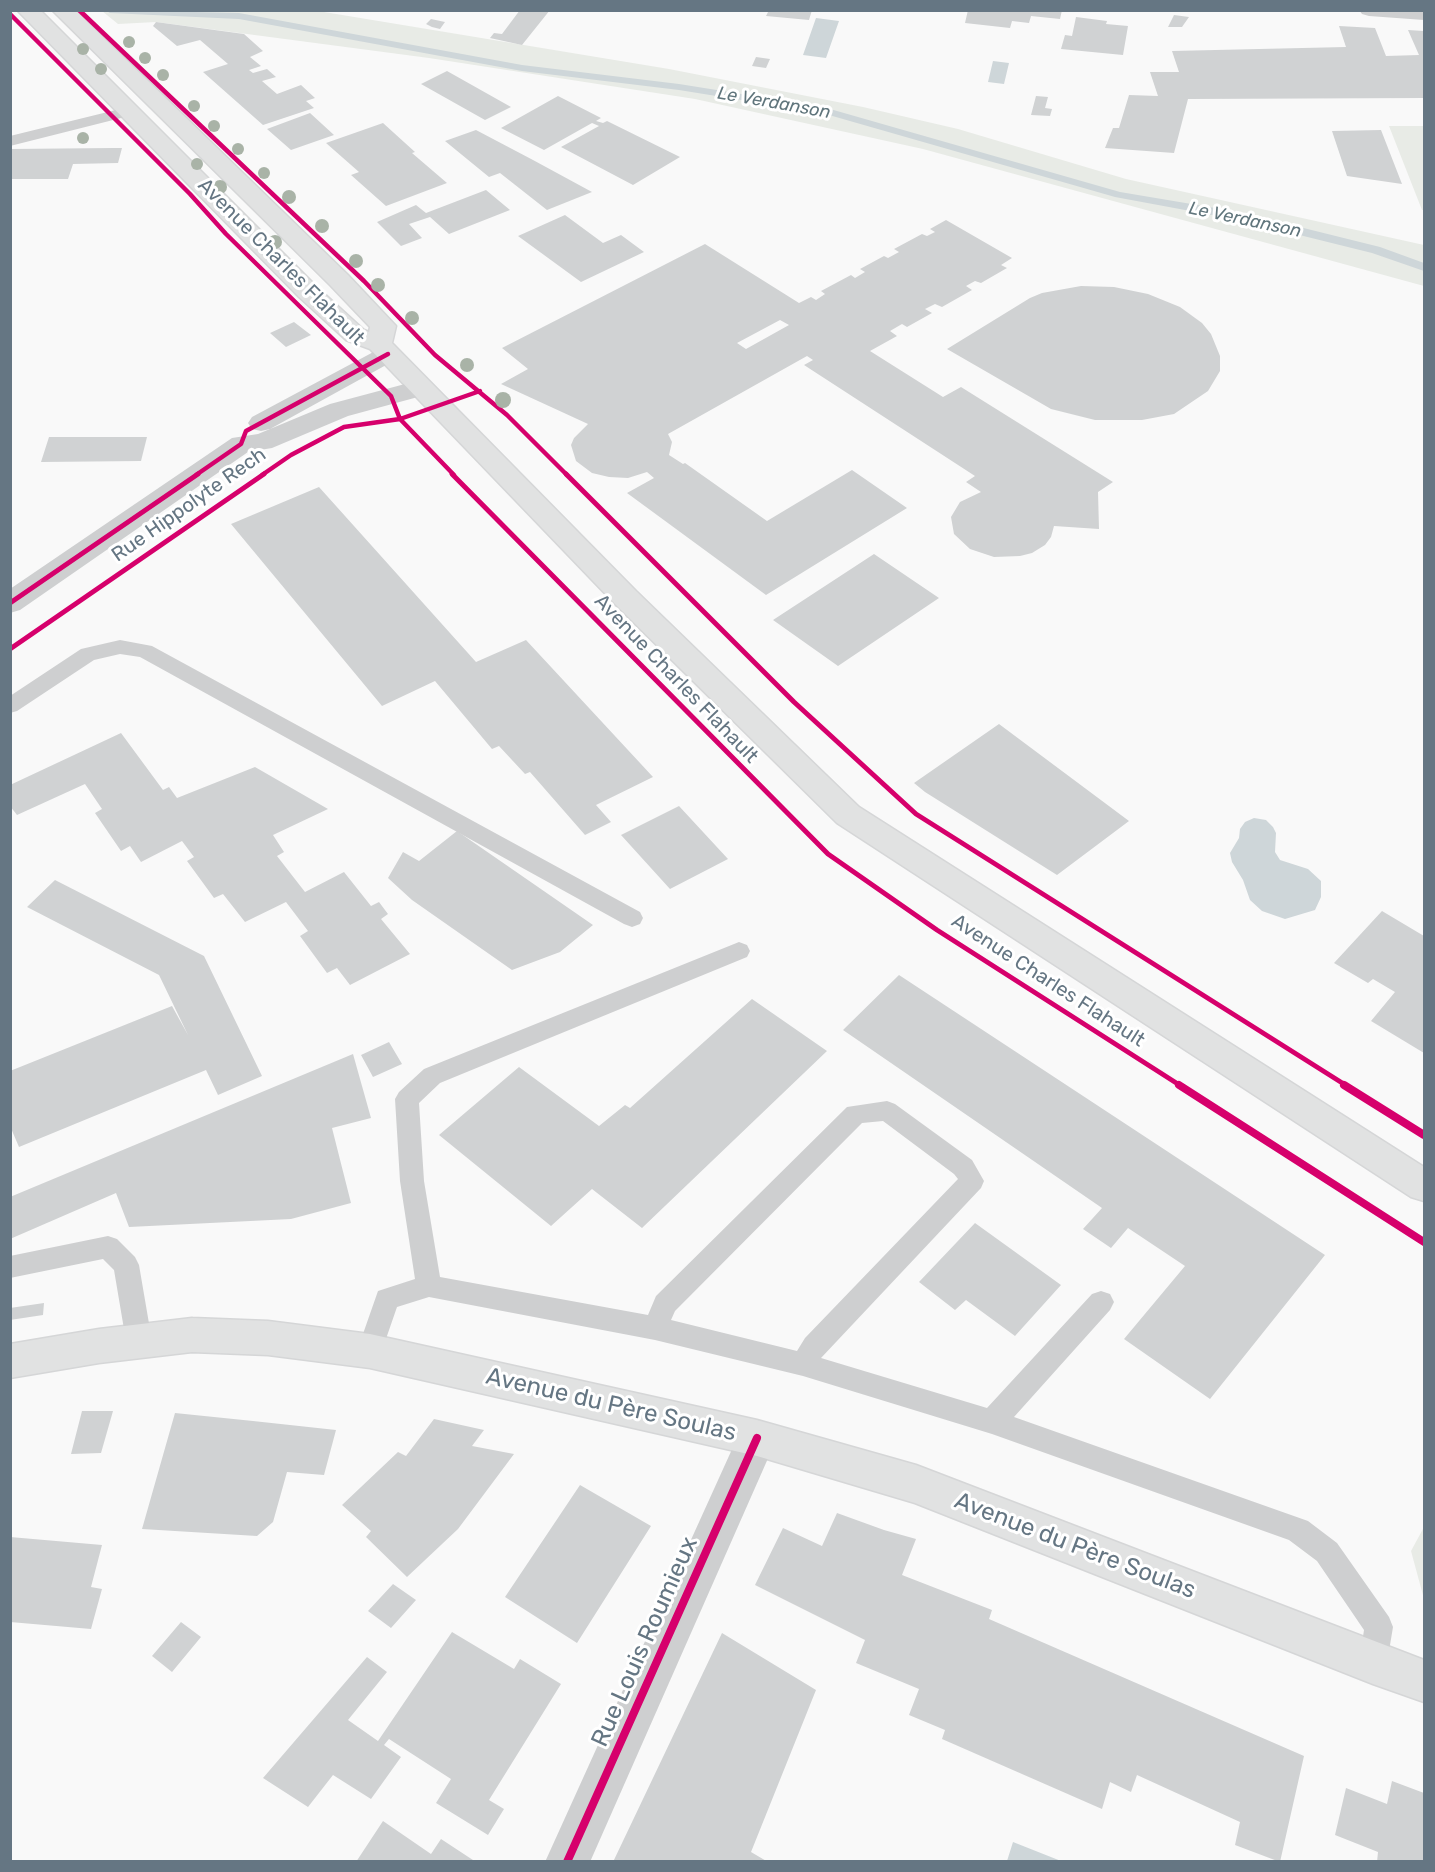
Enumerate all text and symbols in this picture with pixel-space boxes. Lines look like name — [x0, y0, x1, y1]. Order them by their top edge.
water label: Le Verdanson — [716, 82, 832, 124]
street label: Avenue Charles Flahault — [193, 174, 369, 350]
water label: Le Verdanson — [1187, 198, 1303, 242]
street label: Rue Hippolyte Rech — [107, 443, 271, 567]
street label: Avenue Charles Flahault — [589, 589, 763, 769]
street label: Avenue Charles Flahault — [947, 909, 1149, 1053]
street label: Avenue du Père Soulas — [483, 1362, 739, 1448]
street label: Avenue du Père Soulas — [950, 1487, 1200, 1605]
street label: Rue Louis Roumieux — [586, 1533, 704, 1751]

